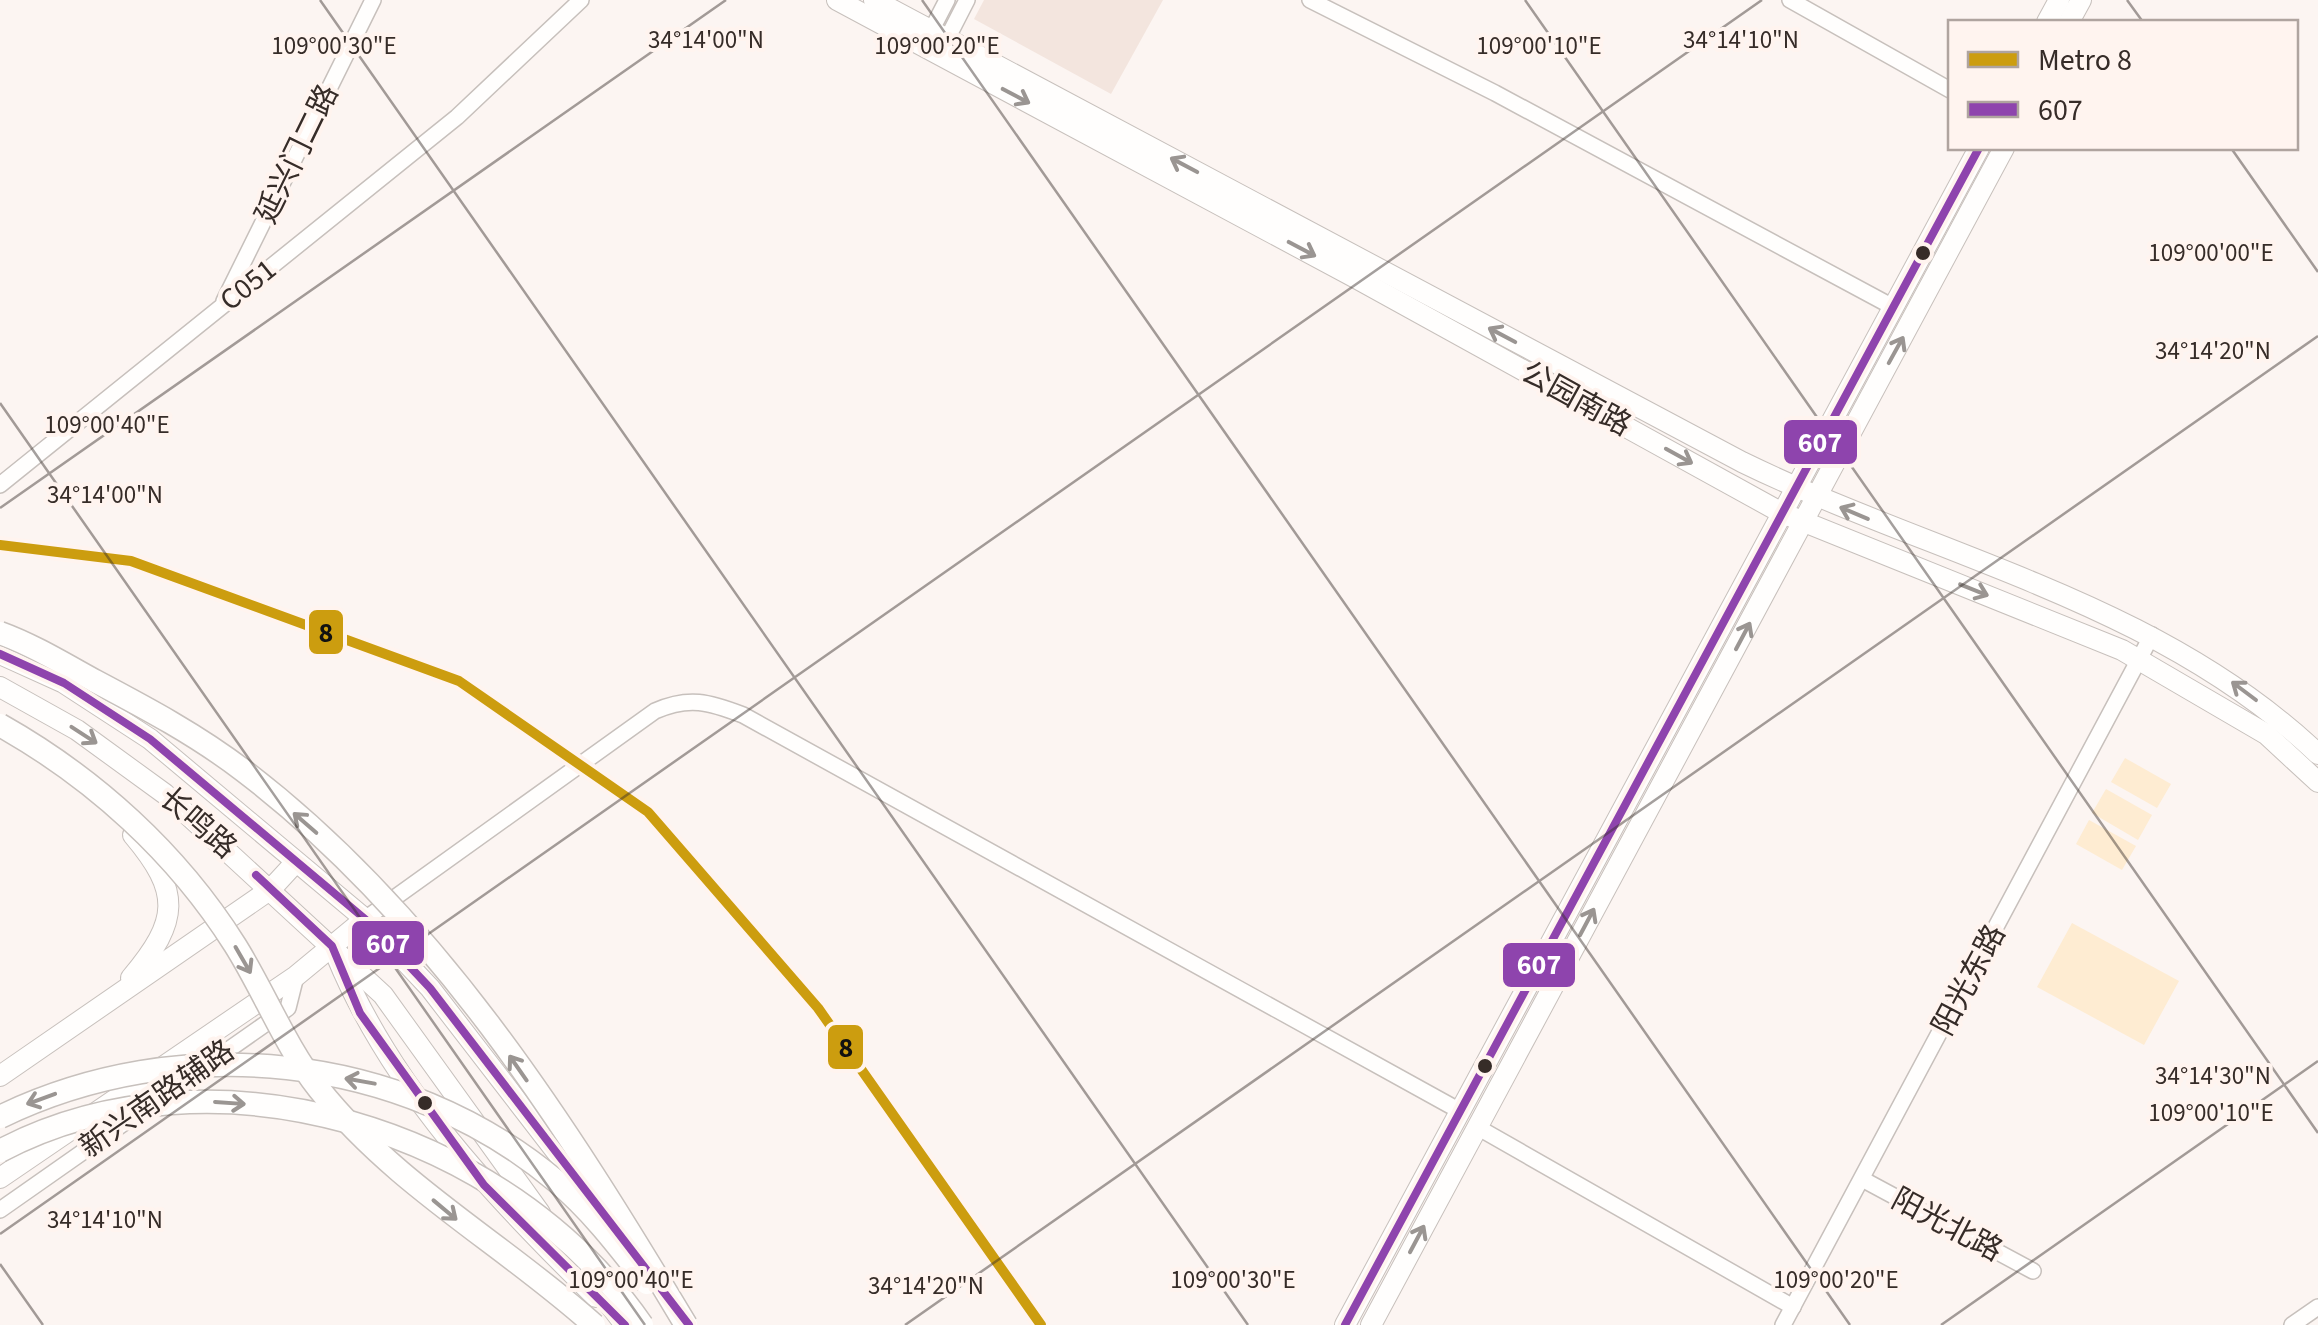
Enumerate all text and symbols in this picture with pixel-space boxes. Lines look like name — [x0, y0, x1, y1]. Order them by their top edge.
legend — [1948, 20, 2298, 150]
text: 34°14'00"N — [648, 22, 764, 58]
text: 34°14'10"N — [1683, 22, 1799, 58]
text: 109°00'30"E — [271, 28, 397, 64]
text: 109°00'20"E — [874, 28, 1000, 64]
text: 109°00'10"E — [1476, 28, 1602, 64]
text: Metro 8 — [2038, 39, 2132, 82]
street label: 延兴门二路 — [245, 77, 349, 231]
one-way arrow — [1000, 86, 1030, 106]
text: 607 — [2038, 89, 2083, 132]
one-way arrow — [1170, 155, 1200, 175]
text: 109°00'00"E — [2148, 235, 2274, 271]
one-way arrow — [1287, 240, 1317, 259]
unlabelled marker — [1913, 243, 1933, 263]
street label: C051 — [210, 249, 286, 321]
one-way arrow — [1487, 325, 1517, 344]
text: 34°14'20"N — [2155, 333, 2271, 369]
one-way arrow — [1886, 336, 1906, 365]
street label: 公园南路 — [1513, 351, 1639, 447]
text: 109°00'40"E — [44, 407, 170, 443]
line badge: 607 — [1782, 418, 1859, 466]
text: 607 — [1798, 423, 1842, 463]
one-way arrow — [1664, 447, 1693, 467]
text: 34°14'00"N — [47, 477, 163, 513]
one-way arrow — [1839, 503, 1870, 521]
one-way arrow — [1959, 583, 1989, 601]
line badge: 8 — [307, 608, 345, 656]
text: 8 — [319, 613, 333, 653]
one-way arrow — [1733, 622, 1753, 652]
one-way arrow — [2231, 681, 2258, 702]
one-way arrow — [70, 725, 98, 746]
street label: 长鸣路 — [150, 777, 246, 869]
one-way arrow — [293, 813, 319, 835]
one-way arrow — [1577, 907, 1597, 937]
street label: 阳光东路 — [1922, 917, 2016, 1043]
line badge: 607 — [350, 919, 426, 967]
text: 607 — [366, 924, 410, 964]
line badge: 607 — [1501, 941, 1577, 989]
one-way arrow — [234, 945, 254, 974]
text: 607 — [1517, 945, 1561, 985]
line badge: 8 — [826, 1023, 865, 1071]
text: 8 — [839, 1028, 853, 1068]
street label: 新兴南路辅路 — [71, 1030, 243, 1168]
one-way arrow — [508, 1055, 529, 1082]
unlabelled marker — [1475, 1056, 1495, 1076]
text: 34°14'30"N — [2155, 1058, 2271, 1094]
one-way arrow — [345, 1070, 377, 1089]
one-way arrow — [26, 1091, 57, 1109]
unlabelled marker — [415, 1093, 435, 1113]
one-way arrow — [213, 1094, 246, 1113]
text: 109°00'10"E — [2148, 1095, 2274, 1131]
street label: 阳光北路 — [1884, 1178, 2010, 1272]
one-way arrow — [432, 1199, 458, 1221]
text: 34°14'10"N — [47, 1202, 163, 1238]
one-way arrow — [1408, 1225, 1427, 1254]
text: 109°00'40"E — [568, 1262, 694, 1298]
text: 109°00'30"E — [1170, 1262, 1296, 1298]
text: 109°00'20"E — [1773, 1262, 1899, 1298]
text: 34°14'20"N — [868, 1268, 984, 1304]

